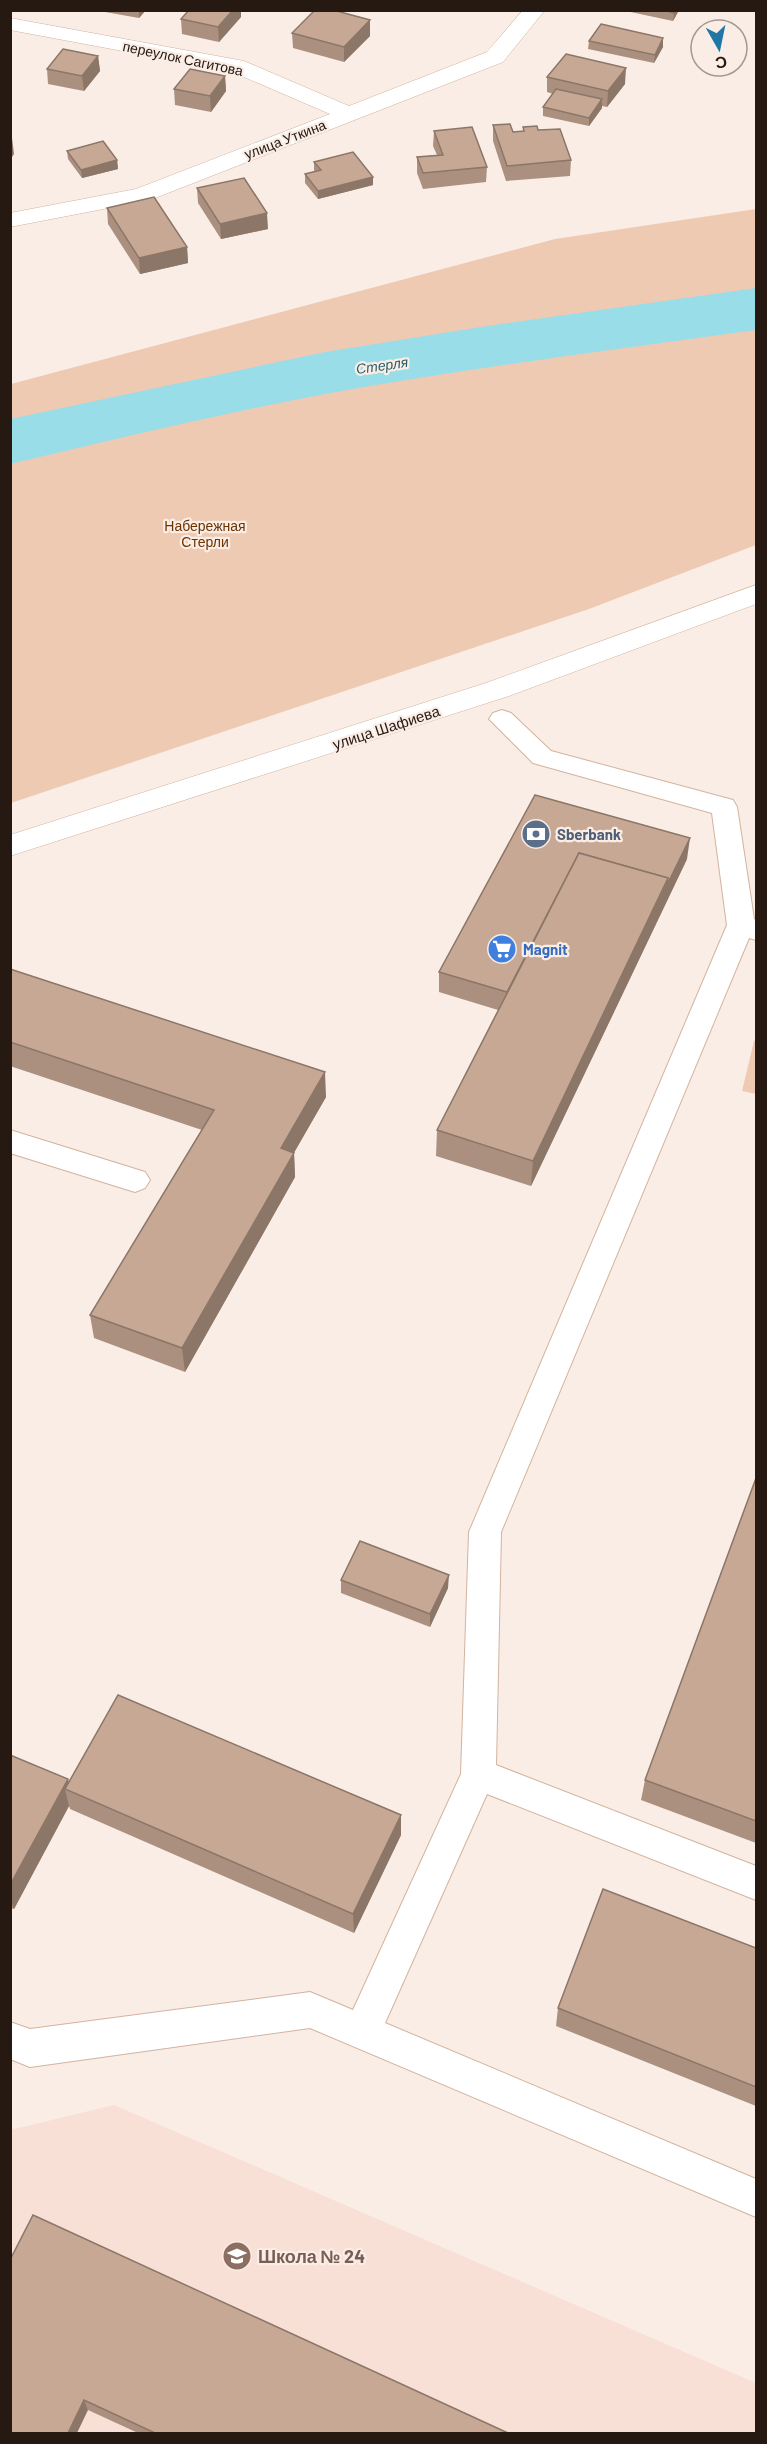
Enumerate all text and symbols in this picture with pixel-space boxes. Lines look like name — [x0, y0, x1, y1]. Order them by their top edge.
north arrow — [689, 18, 749, 78]
street label: переулок Сагитова — [121, 37, 245, 79]
text: С — [714, 53, 729, 74]
street label: улица Уткина — [242, 116, 328, 162]
water label: Стерля — [355, 353, 410, 377]
park label: Набережная Стерли — [164, 517, 246, 550]
street label: улица Шафиева — [330, 701, 442, 753]
bank icon: Sberbank — [520, 818, 552, 850]
place label: Sberbank — [557, 825, 621, 843]
supermarket icon: Magnit — [486, 933, 518, 965]
place label: Magnit — [523, 940, 568, 958]
school or university icon: Школа № 24 — [221, 2240, 253, 2272]
place label: Школа № 24 — [258, 2245, 365, 2267]

